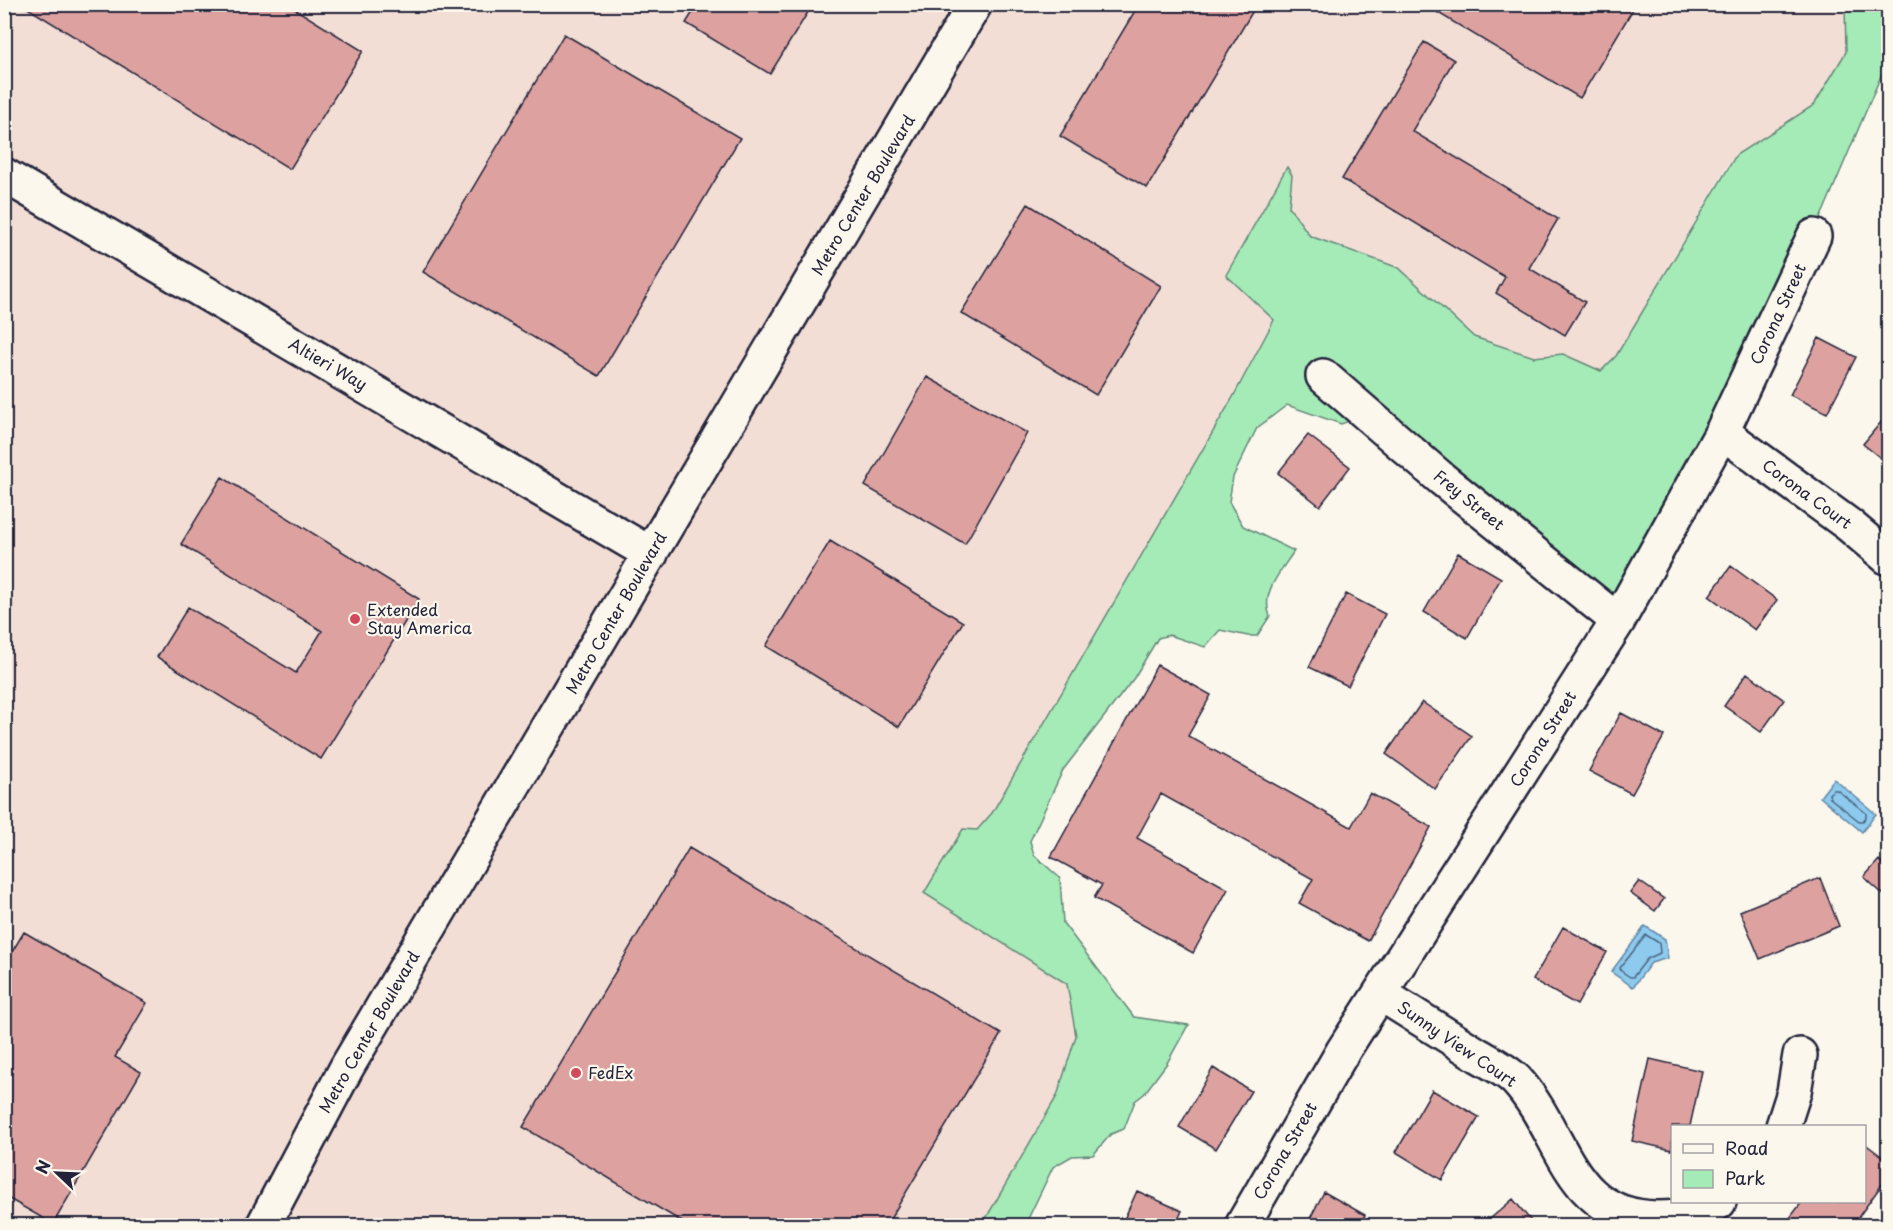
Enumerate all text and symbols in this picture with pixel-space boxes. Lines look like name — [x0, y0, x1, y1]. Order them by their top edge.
street label: Metro Center Boulevard — [805, 109, 920, 279]
street label: Corona Street — [1743, 259, 1811, 368]
street label: Altieri Way — [285, 331, 372, 395]
street label: Corona Court — [1758, 452, 1858, 534]
street label: Frey Street — [1429, 463, 1511, 536]
street label: Metro Center Boulevard — [559, 527, 672, 698]
place label: Extended Stay America — [367, 597, 472, 639]
marker: Extended Stay America — [348, 612, 362, 626]
street label: Corona Street — [1503, 685, 1582, 791]
street label: Metro Center Boulevard — [312, 946, 425, 1117]
street label: Sunny View Court — [1393, 994, 1522, 1092]
place label: FedEx — [588, 1060, 633, 1084]
marker: FedEx — [569, 1066, 583, 1080]
street label: Corona Street — [1246, 1097, 1322, 1204]
legend — [1671, 1125, 1866, 1203]
text: Road — [1725, 1134, 1769, 1161]
north arrow — [27, 1143, 87, 1203]
text: N — [29, 1156, 56, 1177]
text: Park — [1725, 1164, 1765, 1191]

